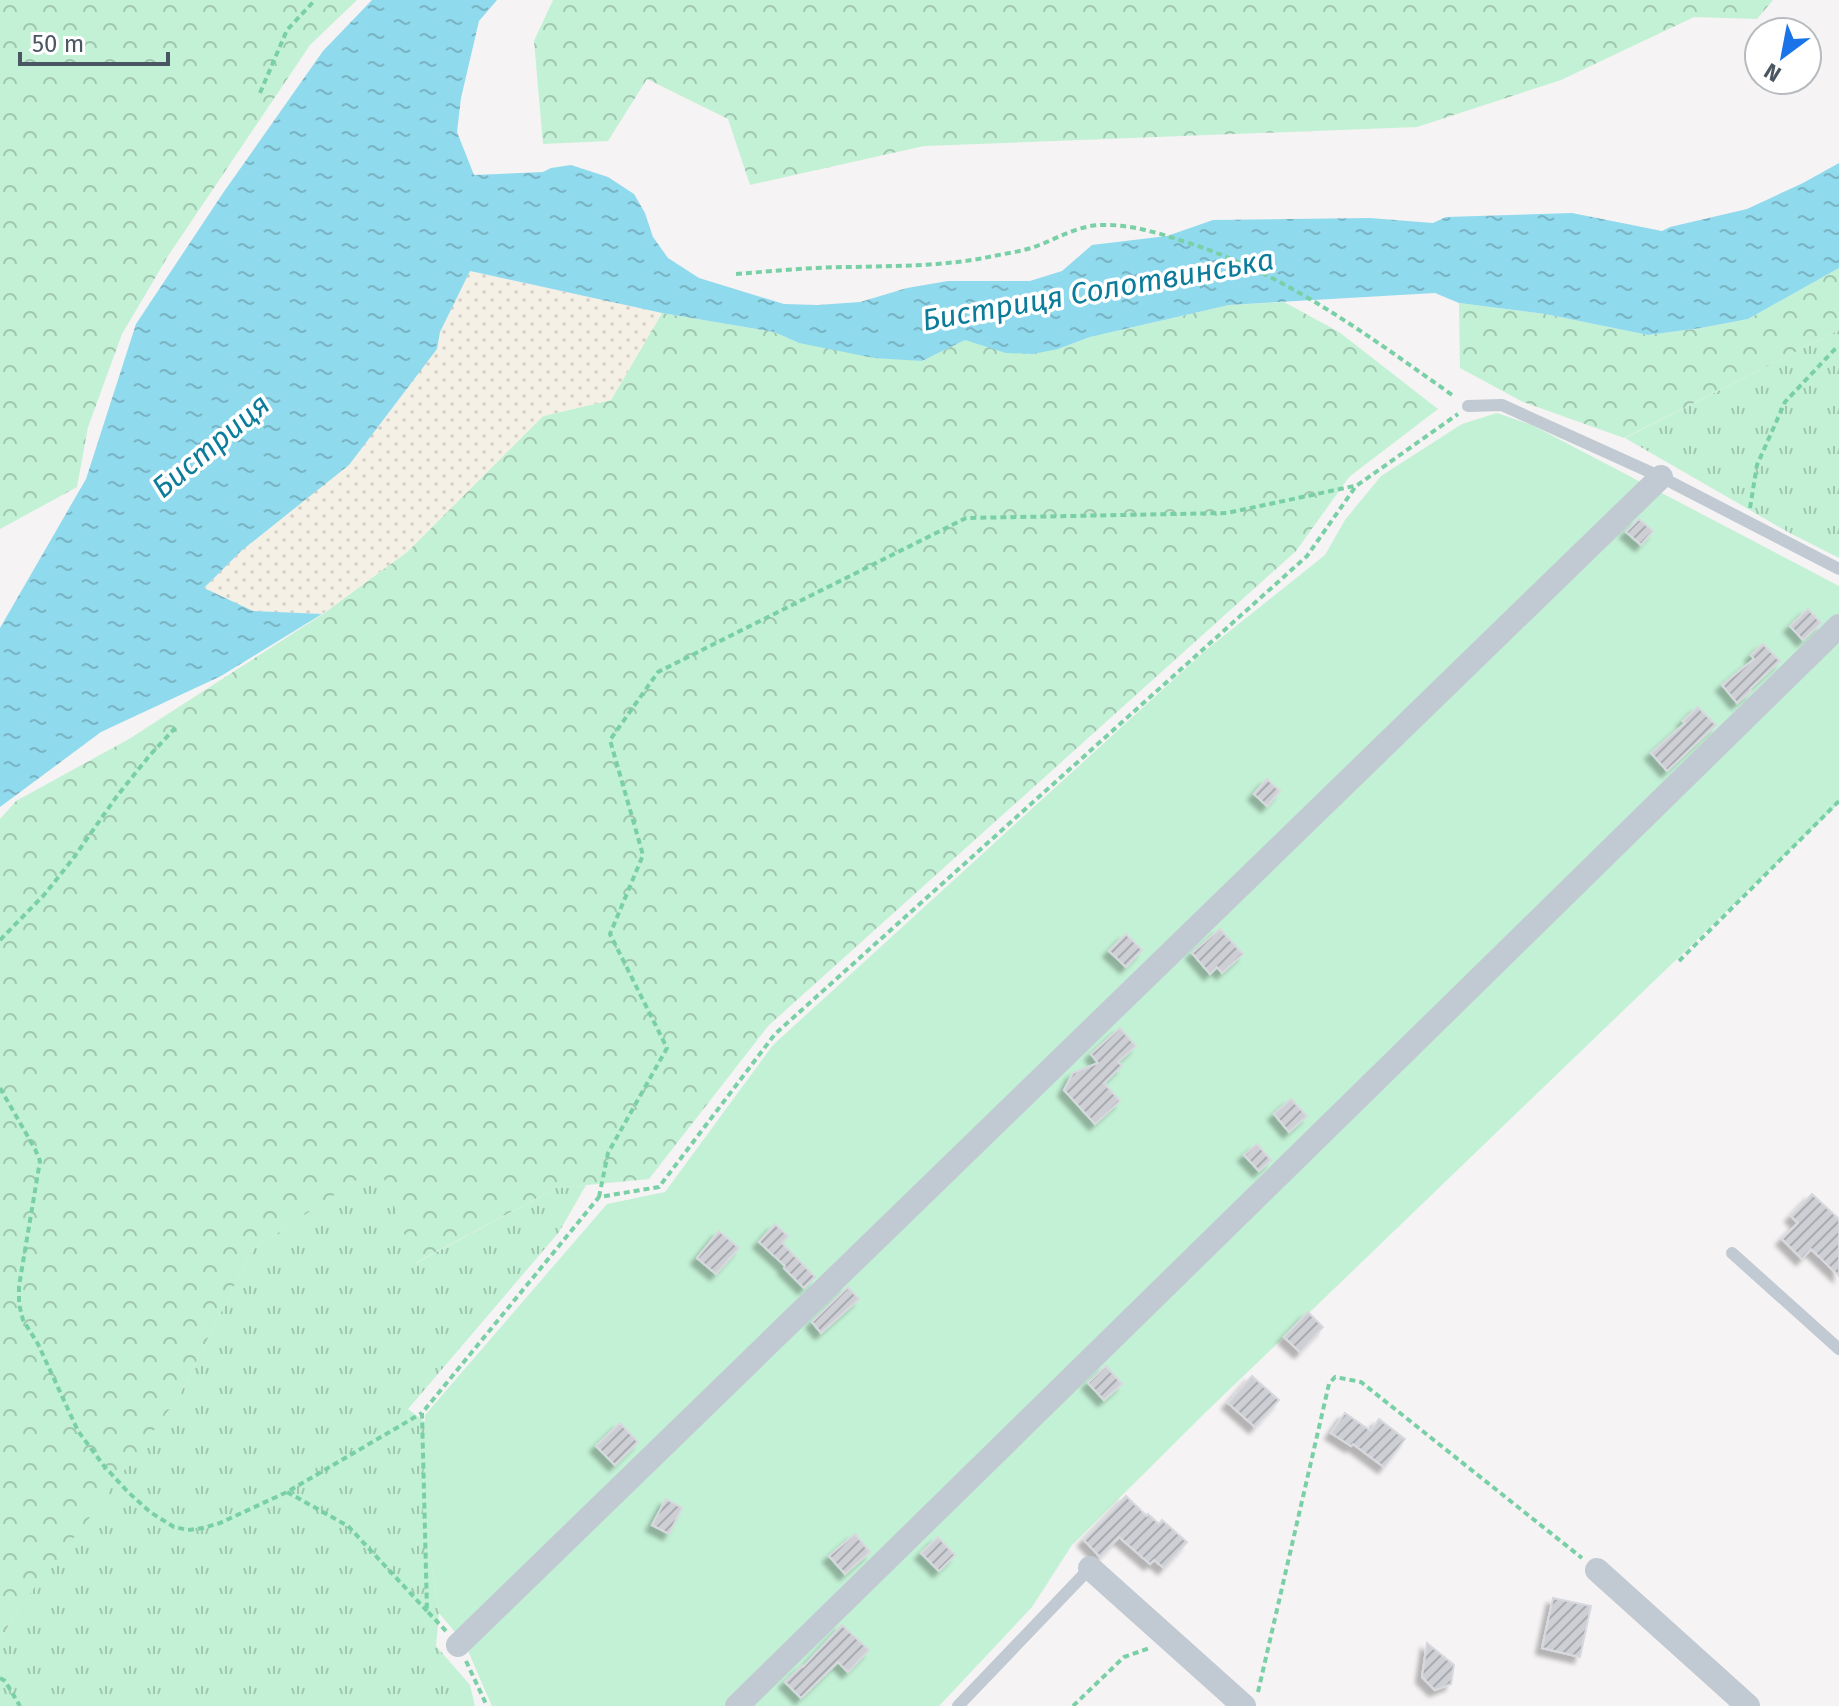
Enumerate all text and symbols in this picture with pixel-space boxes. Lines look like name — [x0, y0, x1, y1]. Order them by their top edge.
scale bar — [20, 16, 168, 66]
north arrow — [1743, 16, 1823, 96]
text: 50 m — [32, 30, 84, 58]
text: N — [1759, 57, 1786, 88]
water label: Бистриця Солотвинська — [919, 241, 1277, 339]
water label: Бистриця — [145, 386, 277, 506]

